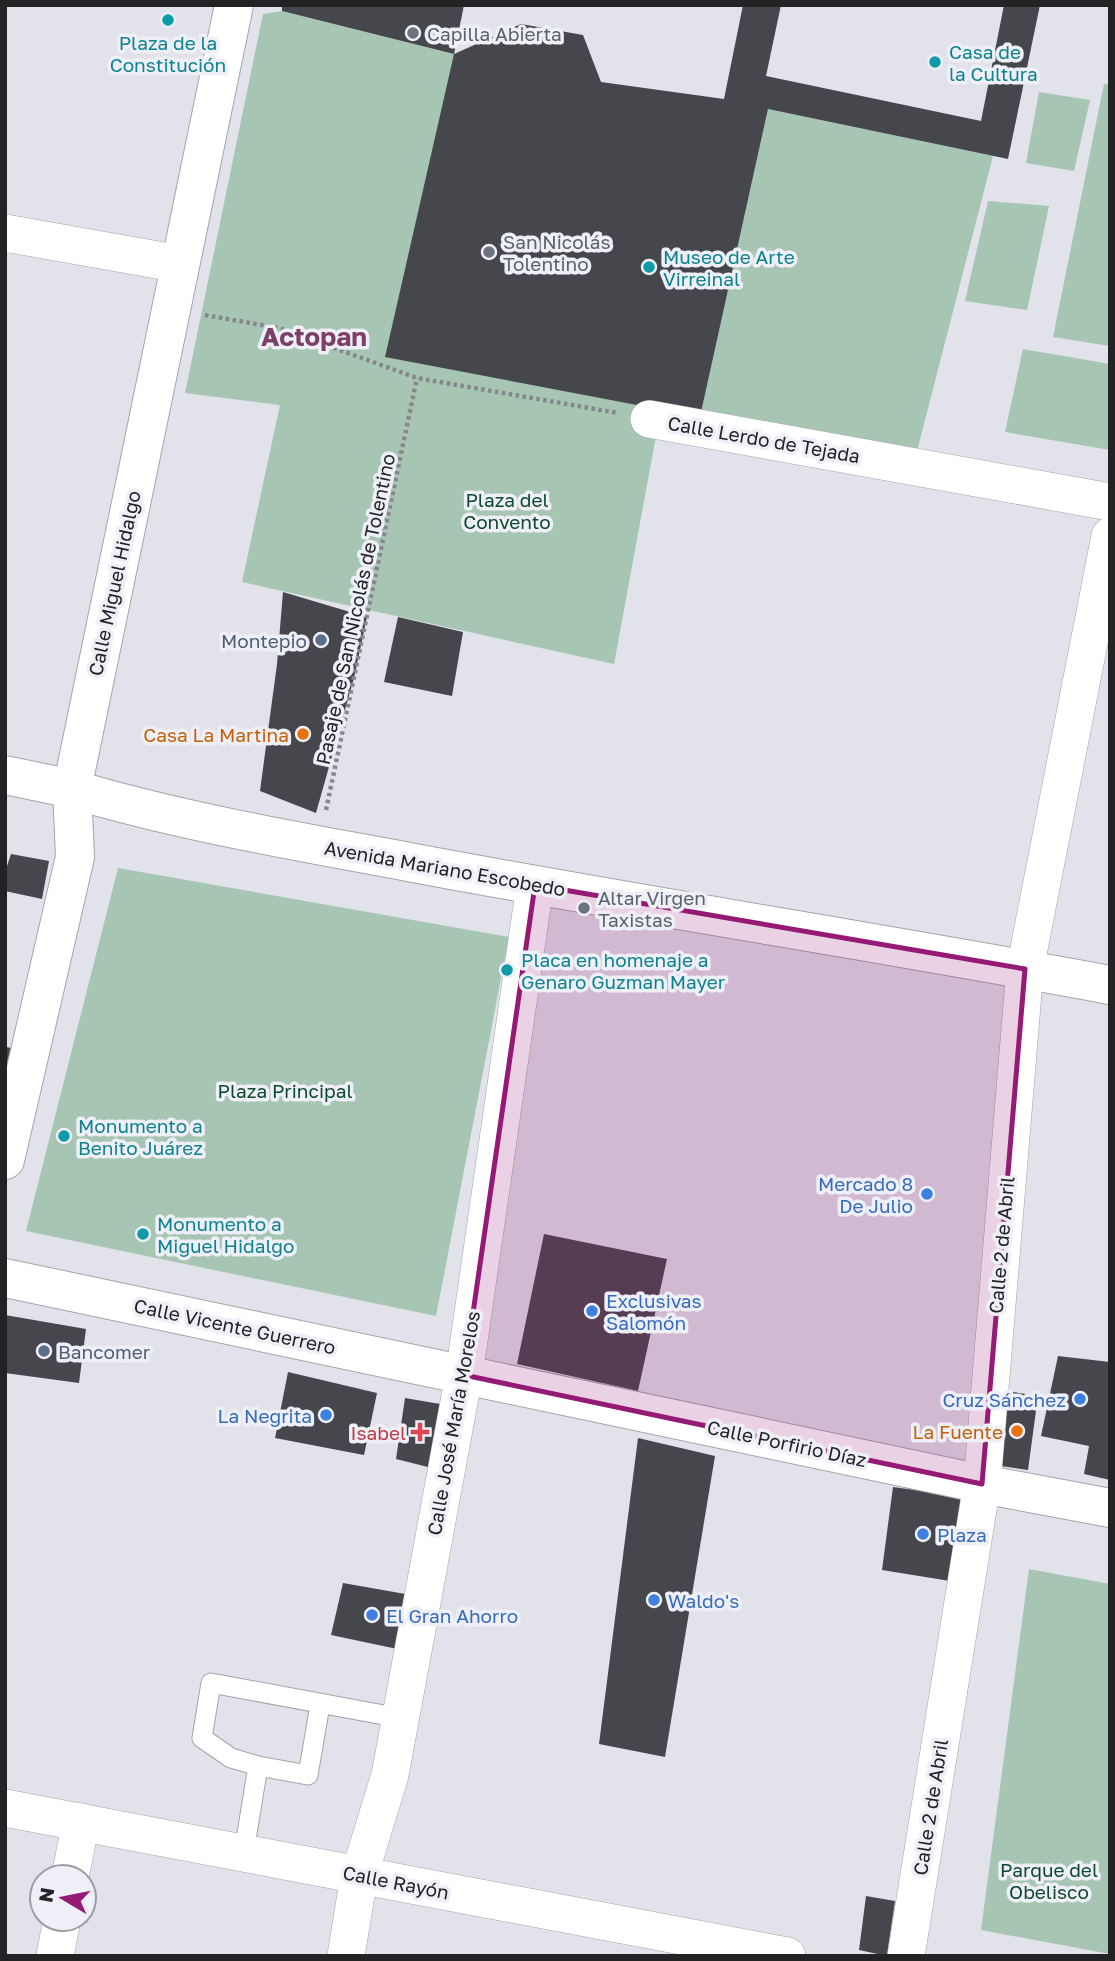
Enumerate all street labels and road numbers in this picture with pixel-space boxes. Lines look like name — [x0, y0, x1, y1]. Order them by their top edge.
street label: Calle Lerdo de Tejada — [666, 411, 862, 467]
street label: Pasaje de San Nicolás de Tolentino — [311, 451, 399, 767]
street label: Calle Miguel Hidalgo — [83, 488, 145, 678]
street label: Avenida Mariano Escobedo — [323, 835, 567, 901]
street label: Calle 2 de Abril — [984, 1175, 1018, 1315]
street label: Calle Vicente Guerrero — [132, 1293, 338, 1359]
street label: Calle José María Morelos — [422, 1309, 484, 1537]
street label: Calle Porfirio Díaz — [705, 1415, 869, 1471]
street label: Calle 2 de Abril — [908, 1737, 952, 1877]
street label: Calle Rayón — [341, 1860, 451, 1904]

